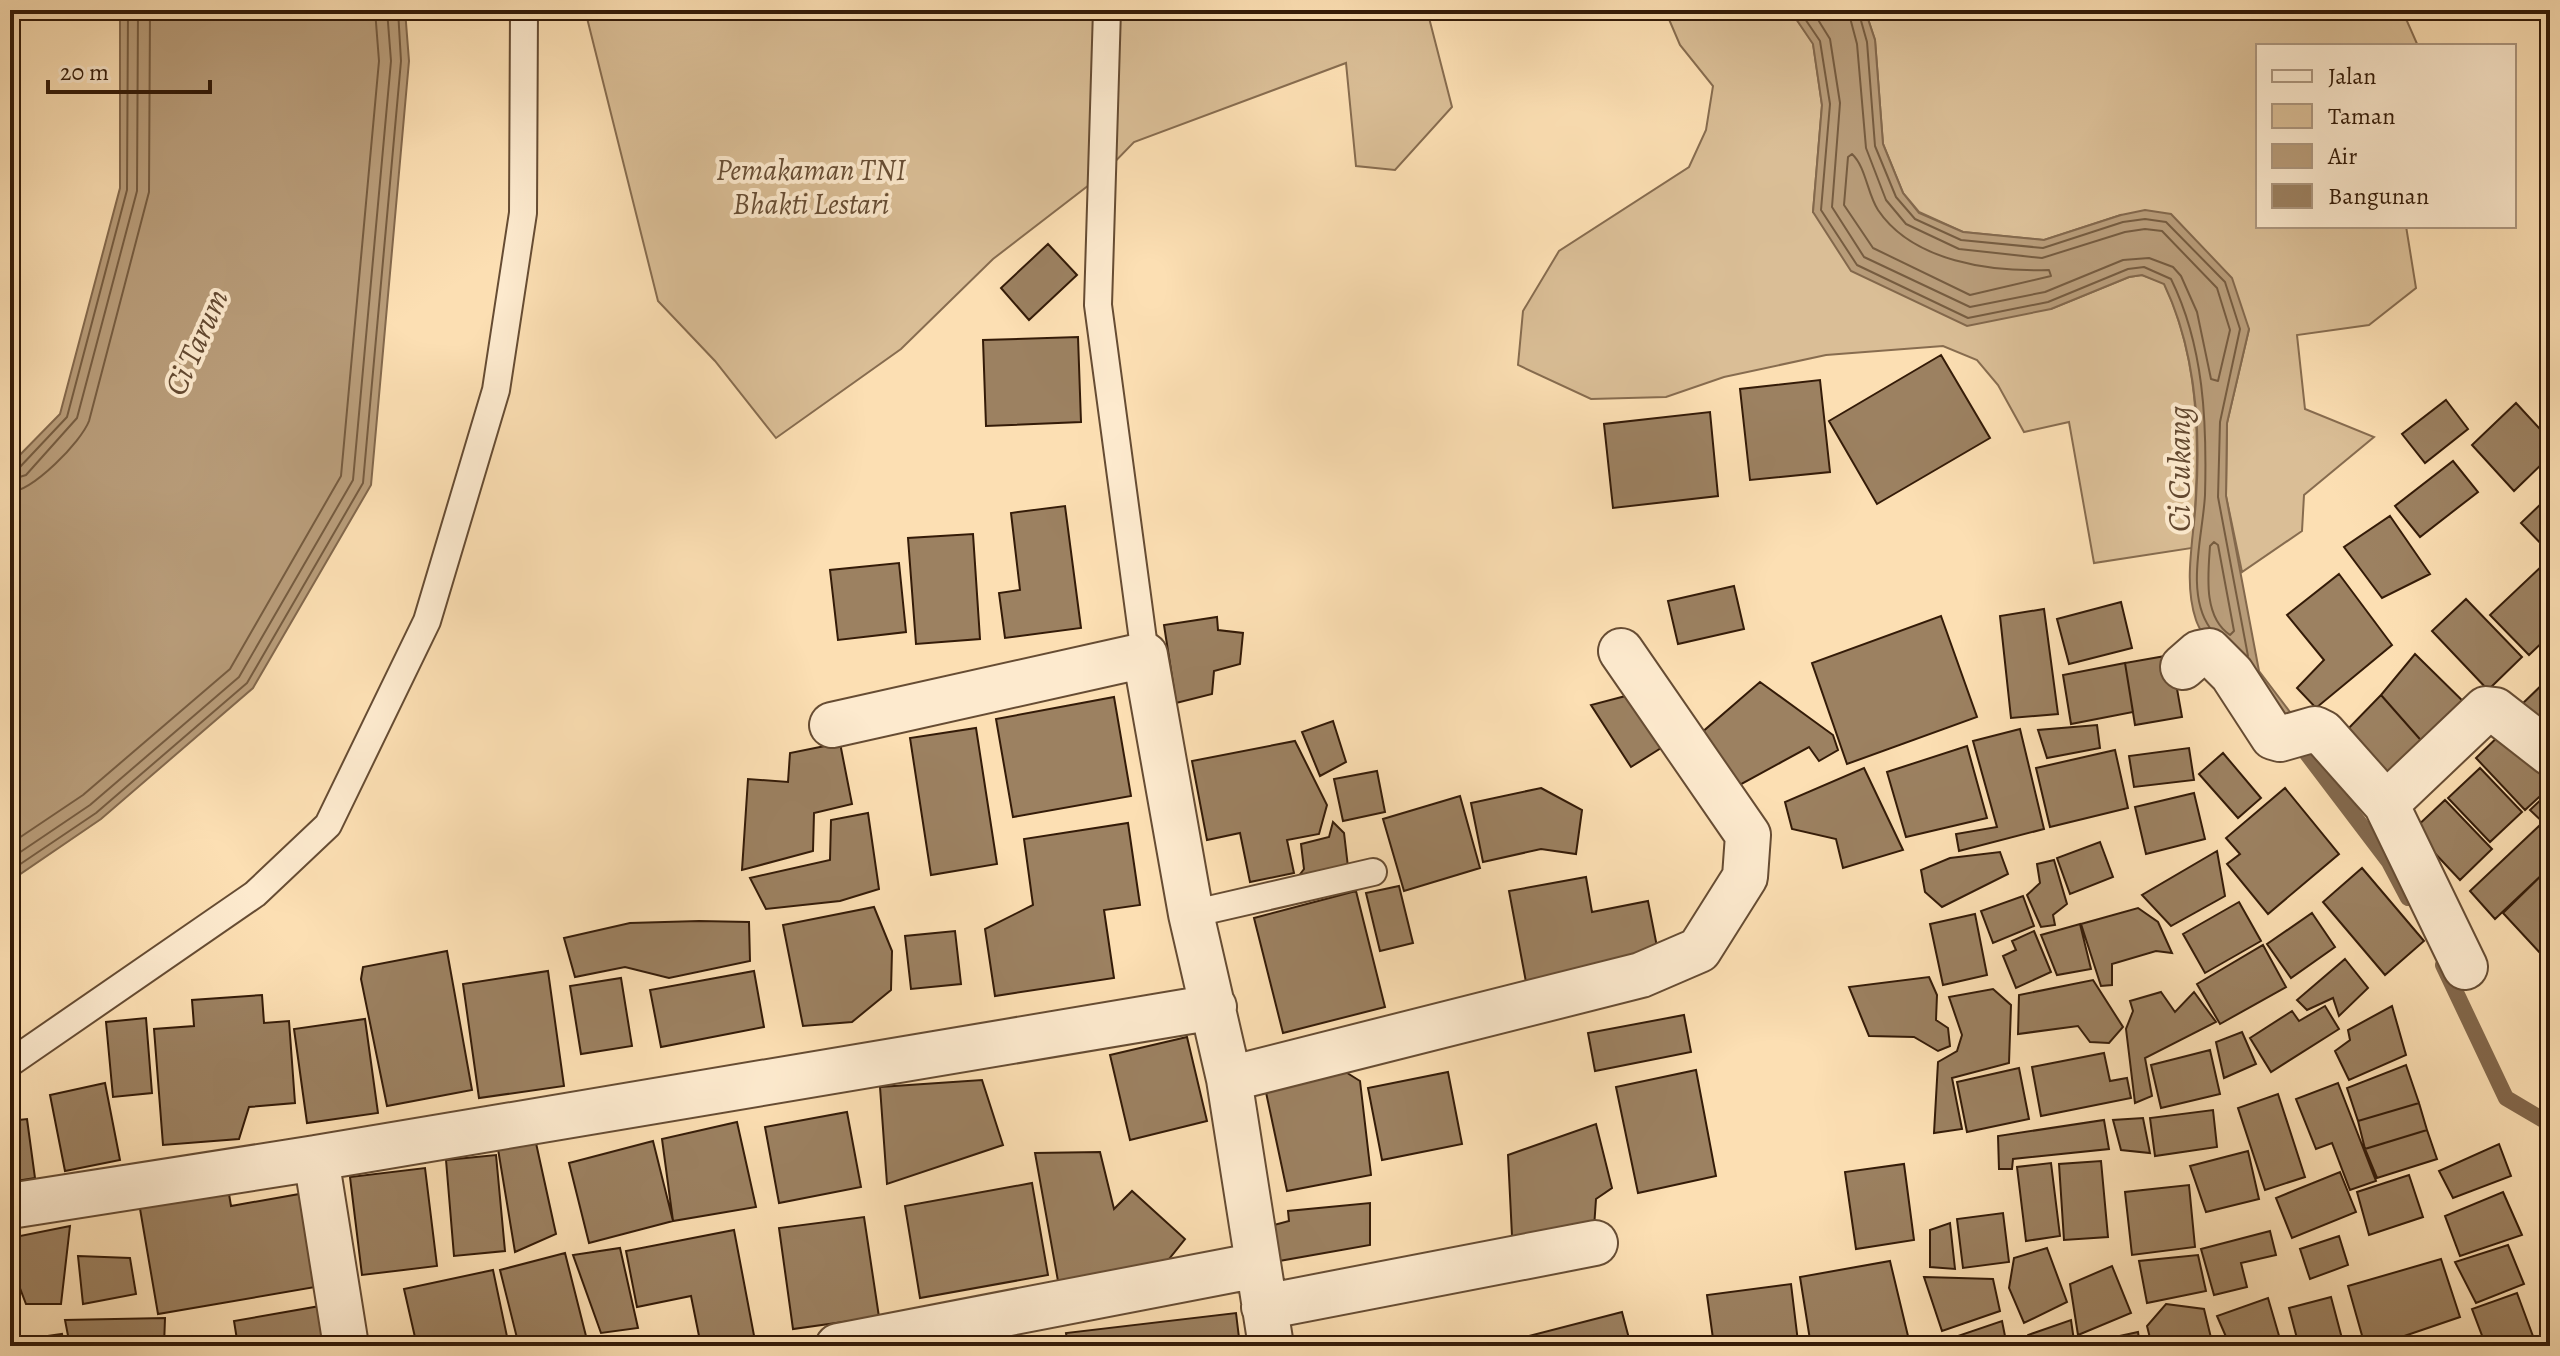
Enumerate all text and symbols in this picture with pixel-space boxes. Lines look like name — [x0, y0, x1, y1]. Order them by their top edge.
scale bar — [48, 44, 210, 94]
legend — [2256, 44, 2516, 228]
text: 20 m — [60, 56, 109, 88]
text: Jalan — [2328, 60, 2377, 92]
text: Taman — [2328, 100, 2395, 132]
text: Air — [2327, 140, 2358, 172]
park label: Pemakaman TNI Bhakti Lestari — [716, 150, 907, 224]
text: Bangunan — [2328, 180, 2429, 212]
water label: Ci Tarum — [153, 282, 239, 402]
water label: Ci Cukang — [2157, 406, 2201, 532]

